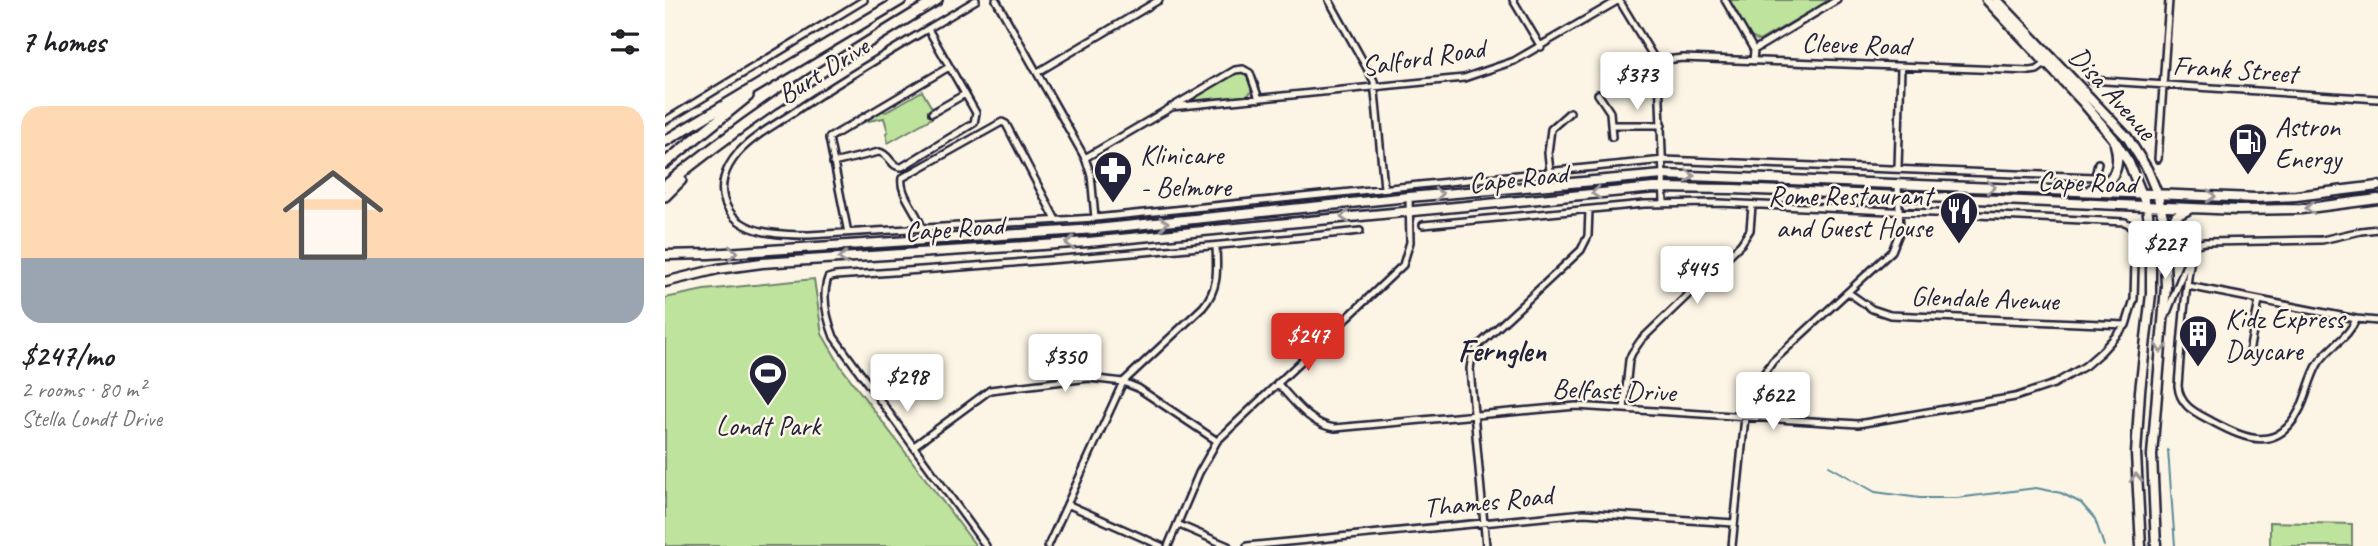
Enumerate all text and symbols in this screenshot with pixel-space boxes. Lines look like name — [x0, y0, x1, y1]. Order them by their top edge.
text: 7 homes — [21, 23, 106, 61]
icon: filters — [606, 23, 644, 61]
street label: Cleeve Road — [1801, 25, 1915, 64]
street label: Burt Drive — [771, 27, 877, 112]
street label: Salford Road — [1359, 29, 1491, 84]
street label: Disa Avenue — [2062, 39, 2165, 148]
street label: Frank Street — [2172, 47, 2302, 91]
pin: $373 — [1596, 52, 1678, 112]
text: $373 — [1616, 60, 1658, 89]
place label: Astron Energy — [2275, 109, 2344, 176]
fuel station icon: Astron Energy — [2227, 121, 2269, 176]
place label: Klinicare - Belmore — [1140, 137, 1233, 204]
pharmacy icon: Klinicare - Belmore — [1092, 149, 1134, 204]
icon: home — [270, 152, 396, 278]
street label: Cape Road — [1467, 155, 1573, 201]
street label: Cape Road — [2037, 163, 2141, 201]
one-way arrow — [1685, 168, 1696, 184]
place label: Rome Restaurant and Guest House — [1768, 178, 1936, 245]
one-way arrow — [1985, 180, 1996, 195]
one-way arrow — [1590, 185, 1601, 200]
one-way arrow — [1433, 187, 1444, 202]
one-way arrow — [2206, 189, 2217, 204]
restaurant icon: Rome Restaurant and Guest House — [1938, 190, 1980, 245]
one-way arrow — [2305, 200, 2316, 215]
street label: Cape Road — [903, 207, 1009, 249]
one-way arrow — [1339, 210, 1351, 225]
one-way arrow — [1158, 216, 1169, 231]
pin: $227 — [2124, 222, 2206, 281]
text: $227 — [2144, 229, 2186, 258]
one-way arrow — [1064, 235, 1075, 250]
one-way arrow — [728, 245, 739, 260]
pin: $445 — [1656, 246, 1738, 306]
one-way arrow — [837, 250, 848, 265]
text: $445 — [1676, 254, 1718, 283]
street label: Glendale Avenue — [1911, 278, 2061, 318]
place label: Kidz Express Daycare — [2225, 301, 2347, 368]
building icon: Kidz Express Daycare — [2177, 313, 2219, 368]
pin: $247 — [1267, 314, 1349, 373]
text: $247 — [1287, 321, 1329, 350]
district label: Fernglen — [1458, 332, 1547, 370]
pin: $350 — [1024, 334, 1106, 394]
text: $247/mo — [21, 337, 113, 375]
text: $350 — [1044, 342, 1086, 371]
one-way arrow — [2154, 342, 2169, 353]
sports icon: Londt Park — [747, 352, 789, 407]
pin: $298 — [866, 354, 948, 414]
text: $298 — [886, 362, 928, 391]
street label: Belfast Drive — [1552, 370, 1678, 410]
pin: $622 — [1732, 372, 1814, 432]
text: 2 rooms · 80 m² — [21, 375, 145, 404]
text: $622 — [1752, 380, 1794, 409]
text: Stella Londt Drive — [21, 404, 162, 433]
place label: Londt Park — [716, 408, 822, 443]
one-way arrow — [2129, 472, 2144, 483]
street label: Thames Road — [1422, 476, 1558, 525]

